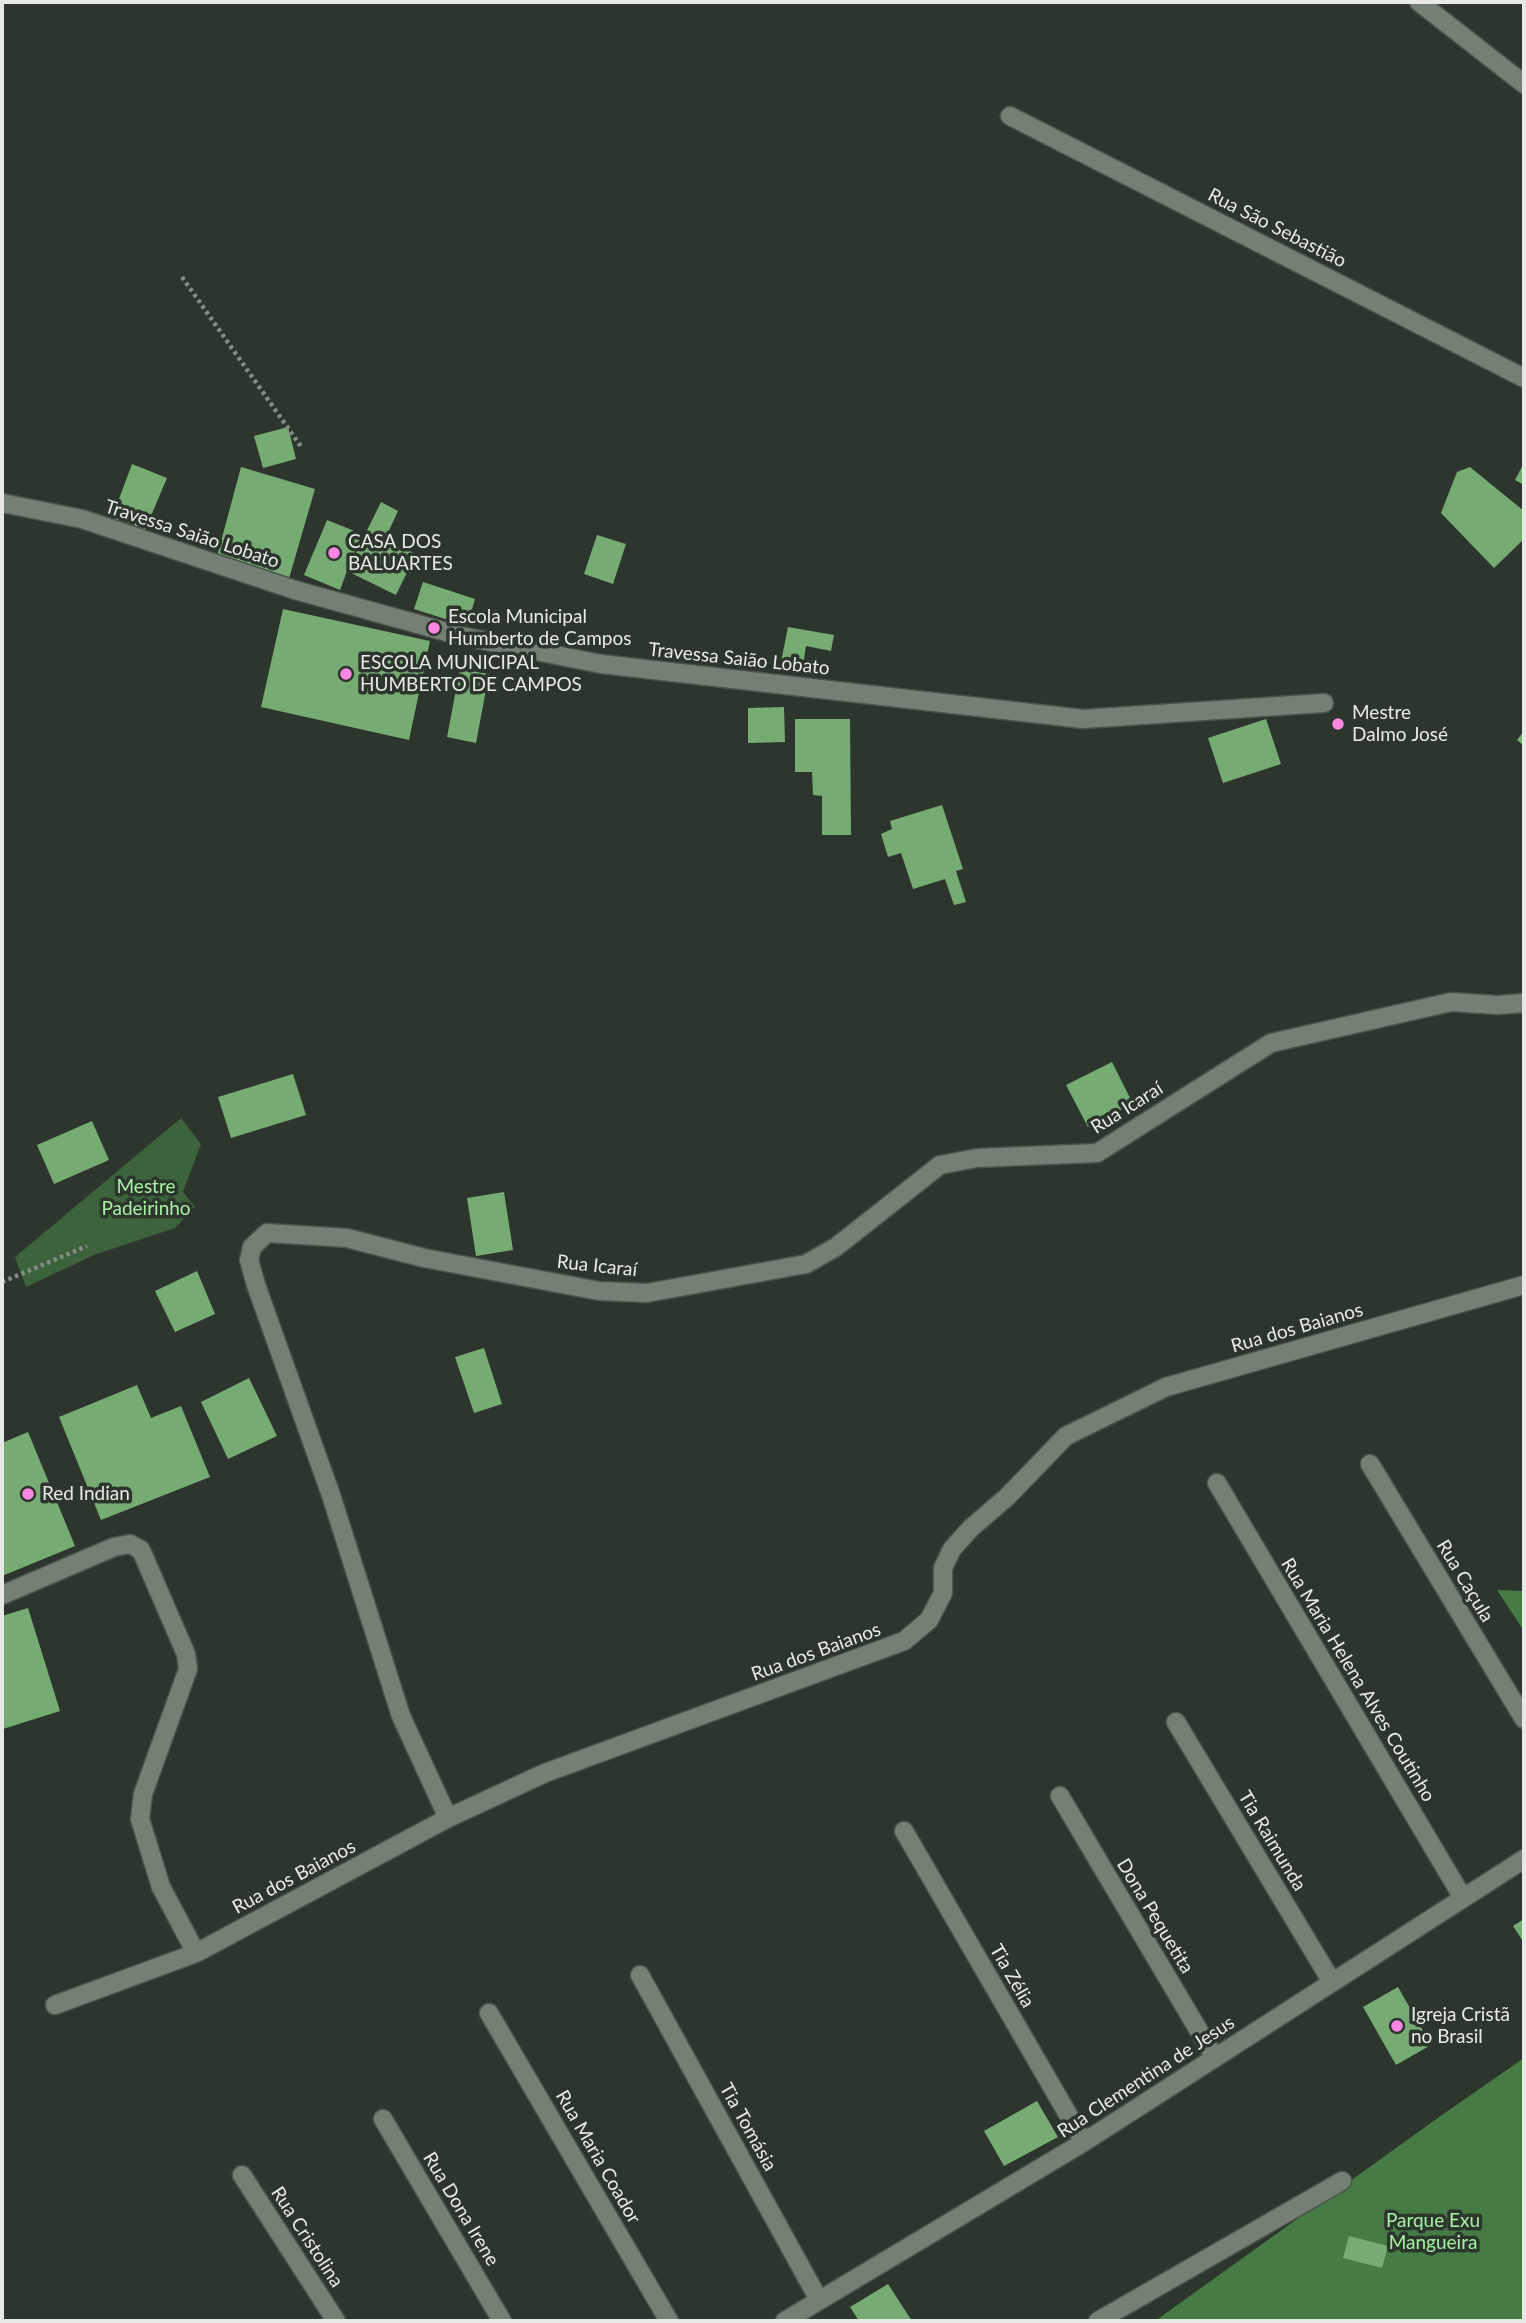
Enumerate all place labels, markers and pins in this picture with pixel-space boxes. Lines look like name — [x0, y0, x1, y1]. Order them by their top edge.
place label: CASA DOS BALUARTES — [348, 531, 453, 575]
marker: CASA DOS BALUARTES — [326, 545, 342, 561]
place label: Escola Municipal Humberto de Campos — [448, 606, 631, 650]
marker: Escola Municipal Humberto de Campos — [426, 620, 442, 636]
place label: ESCOLA MUNICIPAL HUMBERTO DE CAMPOS — [360, 652, 582, 696]
marker: ESCOLA MUNICIPAL HUMBERTO DE CAMPOS — [338, 666, 354, 682]
place label: Mestre Dalmo José — [1352, 702, 1448, 746]
marker: Mestre Dalmo José — [1330, 716, 1346, 732]
place label: Red Indian — [42, 1483, 130, 1505]
marker: Red Indian — [20, 1486, 36, 1502]
place label: Igreja Cristã no Brasil — [1411, 2004, 1510, 2048]
marker: Igreja Cristã no Brasil — [1389, 2018, 1405, 2034]

